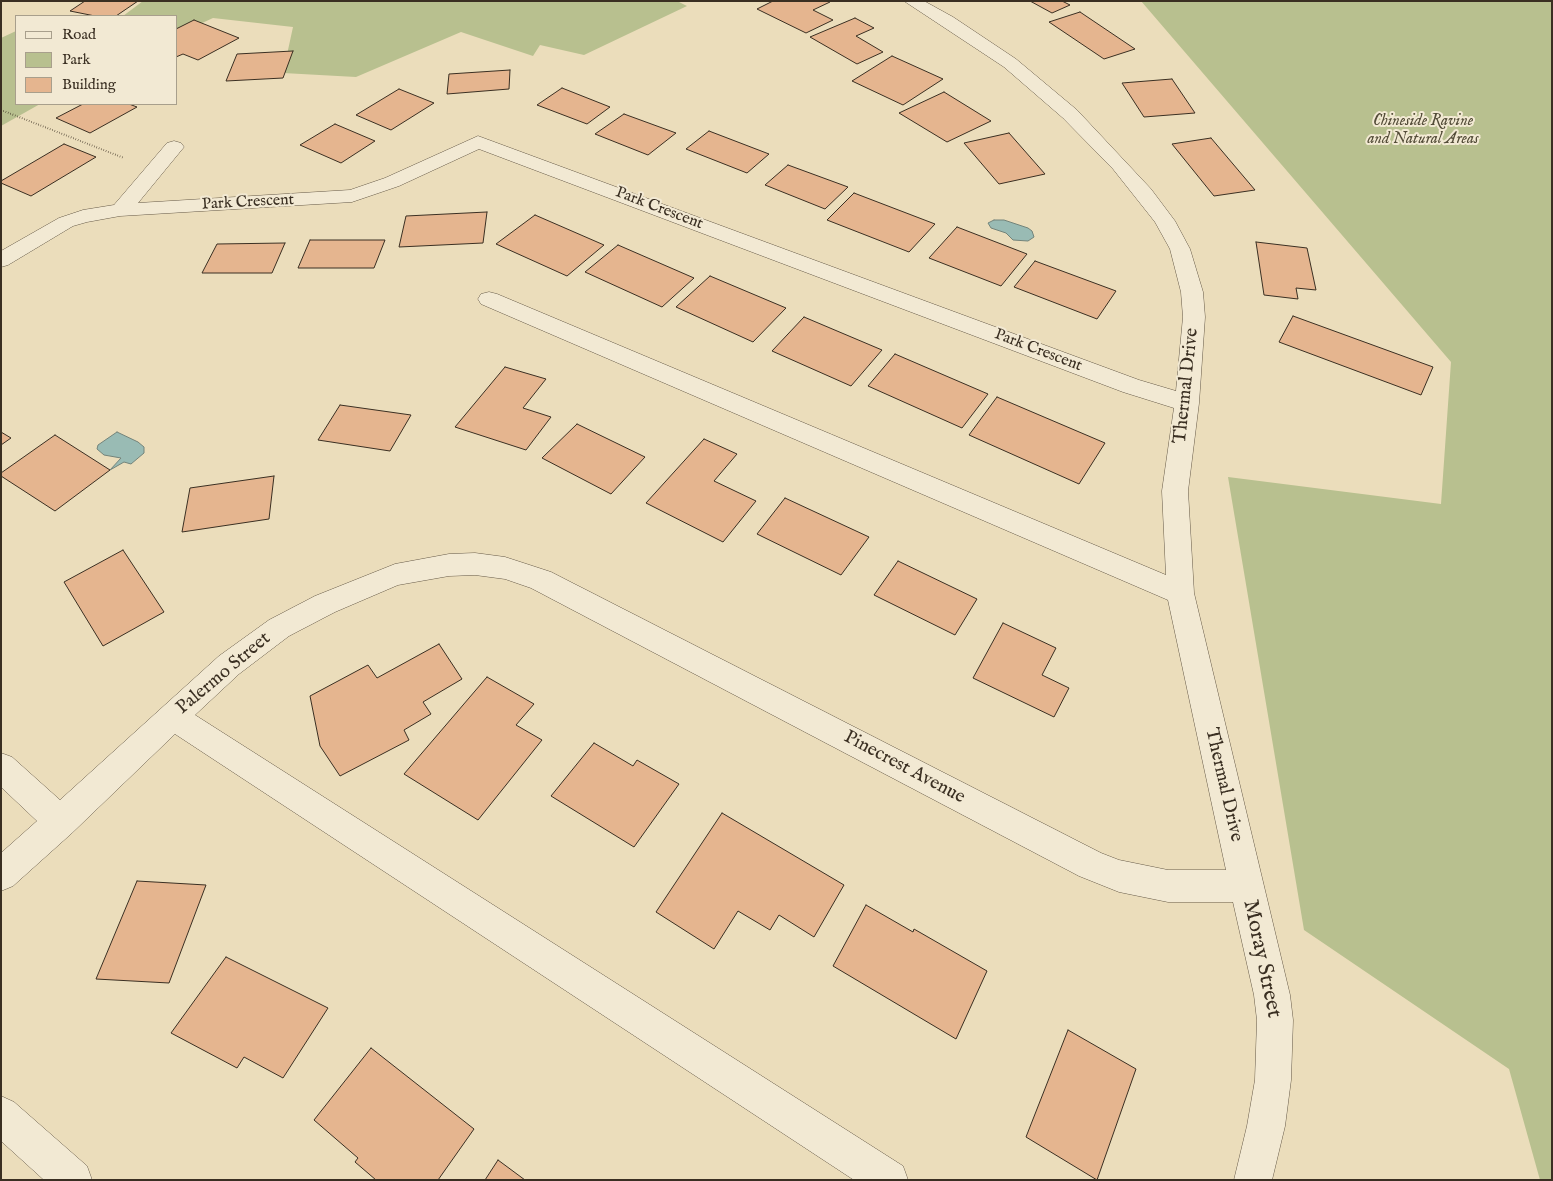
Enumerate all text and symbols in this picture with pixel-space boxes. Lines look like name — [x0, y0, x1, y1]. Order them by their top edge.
legend — [15, 15, 178, 105]
text: Road — [62, 25, 96, 44]
text: Park — [62, 50, 91, 69]
text: Building — [62, 75, 116, 94]
park label: Chineside Ravine and Natural Areas — [1367, 112, 1479, 150]
street label: Park Crescent — [612, 183, 706, 235]
street label: Park Crescent — [201, 191, 295, 215]
street label: Park Crescent — [991, 325, 1085, 377]
street label: Thermal Drive — [1170, 327, 1204, 445]
street label: Palermo Street — [172, 628, 276, 720]
street label: Pinecrest Avenue — [839, 726, 969, 810]
street label: Thermal Drive — [1199, 726, 1247, 844]
street label: Moray Street — [1236, 898, 1286, 1020]

